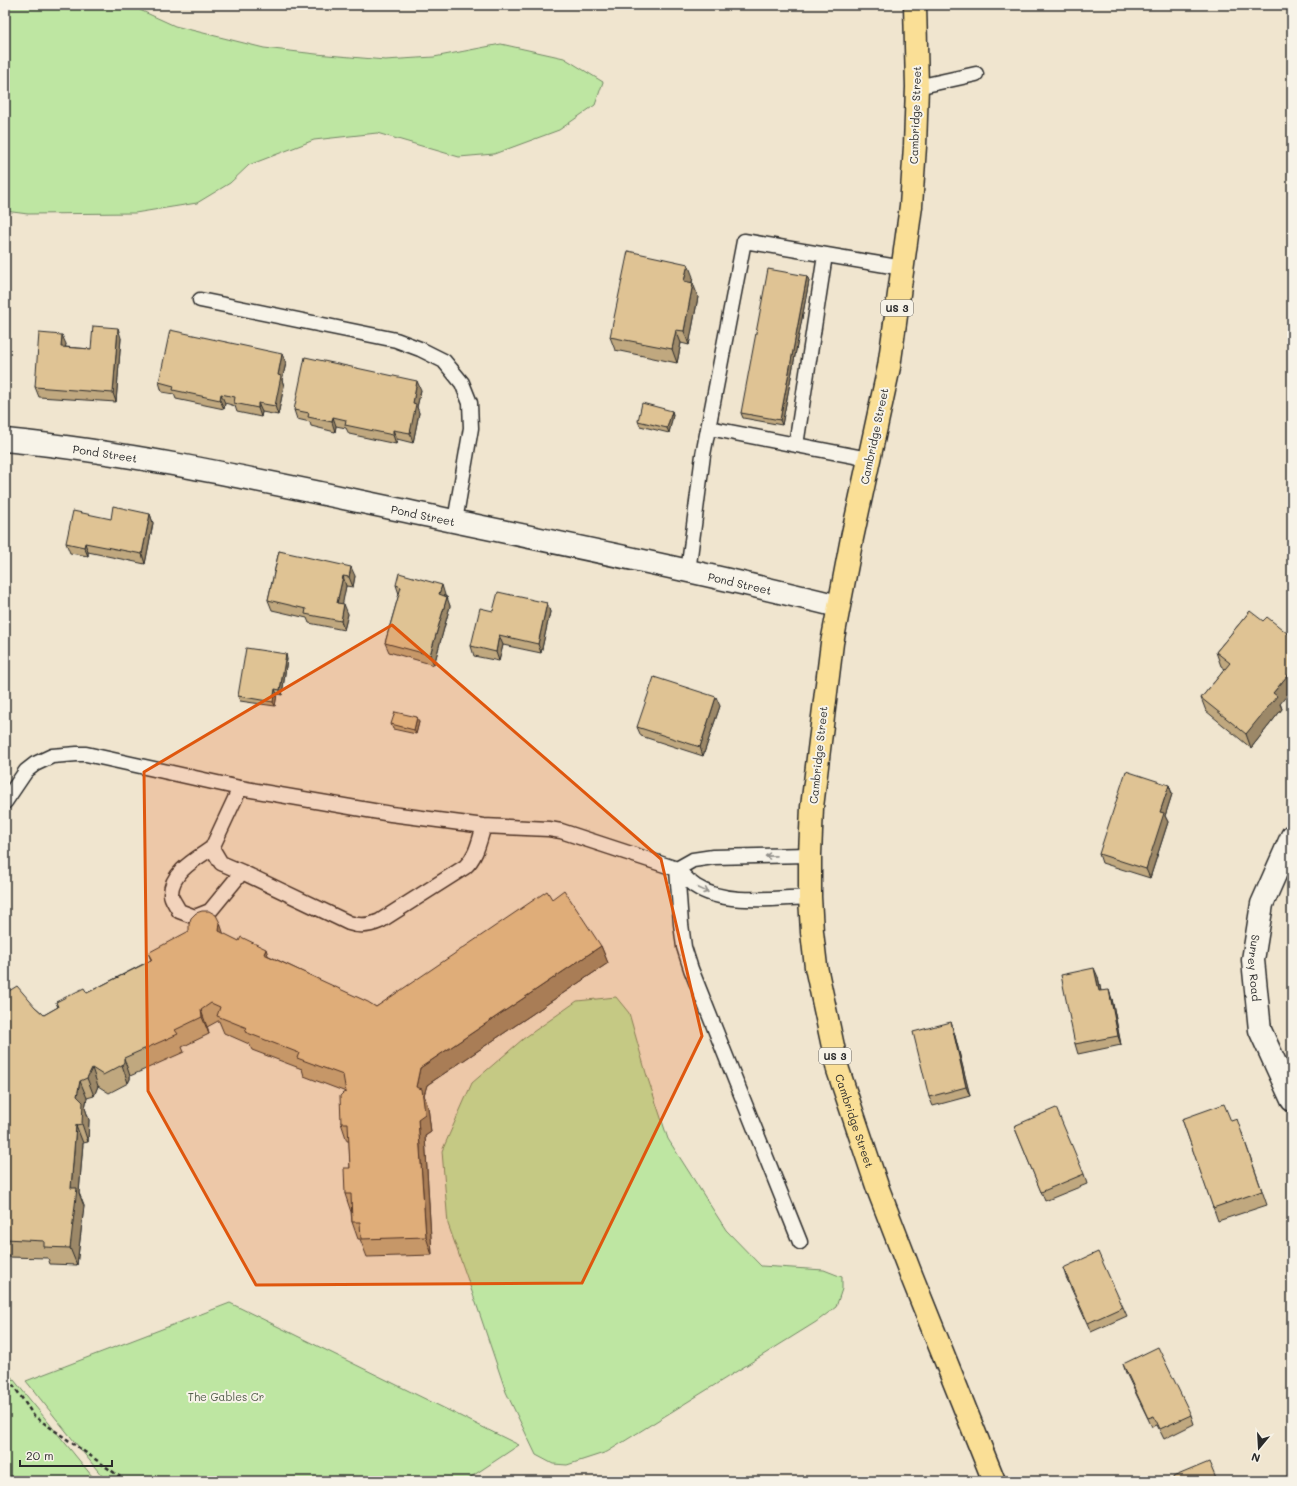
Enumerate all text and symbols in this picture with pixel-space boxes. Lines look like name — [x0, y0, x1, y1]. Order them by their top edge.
street label: Cambridge Street — [906, 66, 924, 164]
road number: US 3 — [881, 300, 913, 316]
street label: Cambridge Street — [856, 386, 892, 486]
street label: Pond Street — [72, 441, 139, 465]
street label: Pond Street — [390, 501, 457, 529]
street label: Pond Street — [707, 568, 773, 597]
street label: Cambridge Street — [805, 705, 831, 805]
one-way arrow — [765, 852, 778, 860]
one-way arrow — [697, 887, 709, 894]
street label: Surrey Road — [1245, 934, 1265, 1002]
road number: US 3 — [819, 1048, 851, 1064]
street label: Cambridge Street — [832, 1072, 878, 1170]
park label: The Gables Cr — [188, 1389, 264, 1404]
north arrow — [1239, 1428, 1279, 1468]
scale bar — [20, 1442, 112, 1468]
text: 20 m — [26, 1447, 54, 1463]
text: N — [1249, 1450, 1262, 1466]

